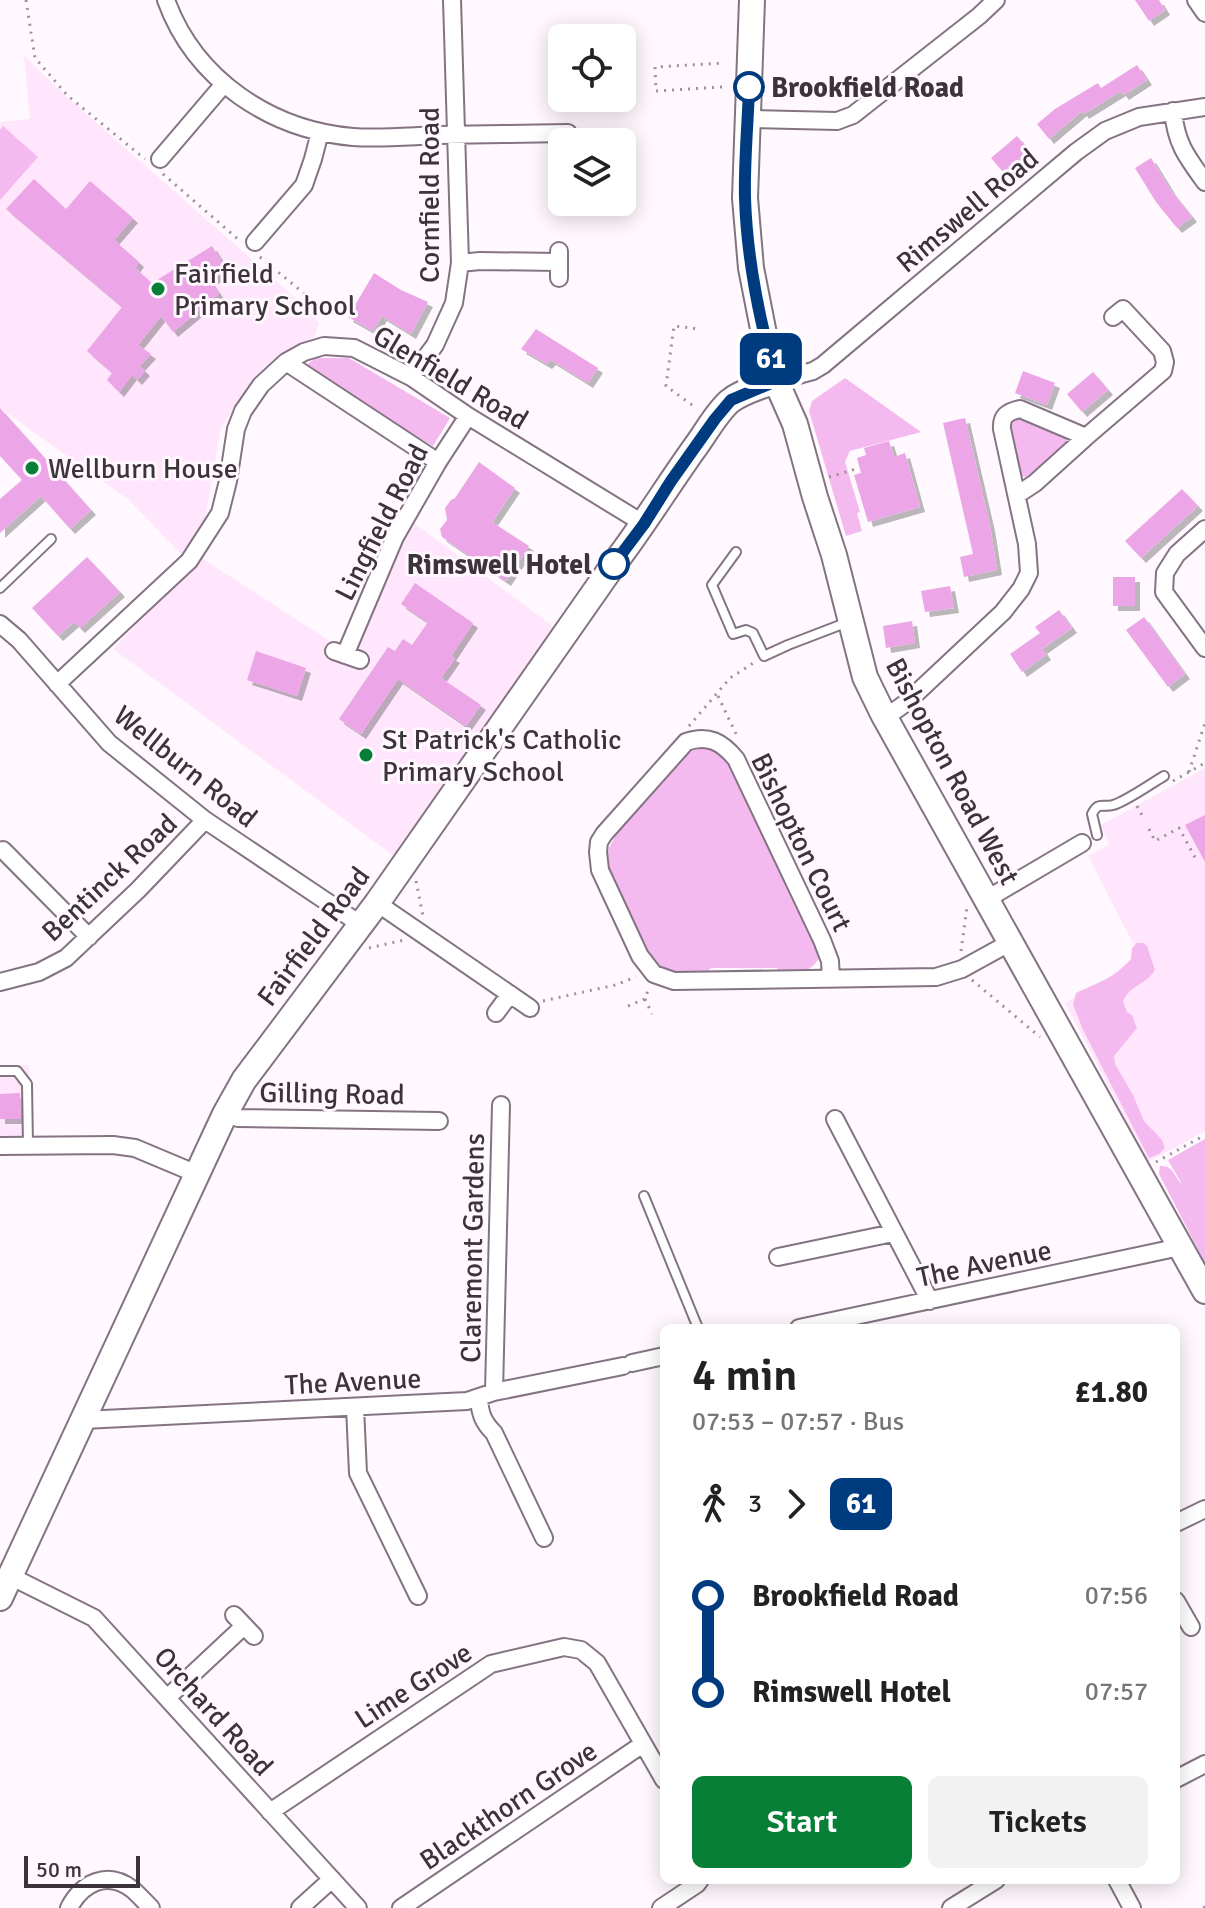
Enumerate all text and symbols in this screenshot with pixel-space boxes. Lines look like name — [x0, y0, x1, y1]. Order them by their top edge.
map controls — [548, 24, 636, 216]
button: locate — [548, 24, 636, 112]
place label: Brookfield Road — [771, 71, 964, 105]
marker: Brookfield Road — [734, 72, 764, 102]
street label: Cornfield Road — [413, 107, 447, 283]
button: layers — [548, 128, 636, 216]
street label: Rimswell Road — [890, 141, 1046, 280]
place label: Fairfield Primary School — [174, 257, 356, 323]
marker: Fairfield Primary School — [149, 280, 167, 298]
street label: Glenfield Road — [367, 318, 534, 437]
line badge: 61 — [735, 333, 807, 385]
text: 61 — [756, 342, 786, 376]
street label: Lingfield Road — [328, 439, 436, 606]
place label: Wellburn House — [48, 452, 238, 486]
marker: Wellburn House — [23, 459, 41, 477]
place label: Rimswell Hotel — [406, 548, 592, 582]
marker: Rimswell Hotel — [599, 549, 629, 579]
street label: Bishopton Road West — [878, 652, 1026, 891]
street label: Wellburn Road — [107, 699, 264, 835]
place label: St Patrick's Catholic Primary School — [382, 723, 621, 789]
marker: St Patrick's Catholic Primary School — [357, 746, 375, 764]
street label: Bishopton Court — [743, 748, 859, 937]
street label: Bentinck Road — [35, 806, 184, 949]
street label: Fairfield Road — [250, 860, 377, 1013]
street label: Gilling Road — [259, 1076, 405, 1112]
street label: Claremont Gardens — [454, 1133, 492, 1363]
street label: The Avenue — [914, 1233, 1055, 1295]
text: 4 min — [692, 1349, 797, 1403]
street label: The Avenue — [284, 1361, 422, 1403]
text: £1.80 — [1075, 1374, 1148, 1411]
text: 07:53 – 07:57 · Bus — [692, 1406, 904, 1438]
icon: walk — [692, 1482, 736, 1526]
icon: forward — [774, 1482, 818, 1526]
text: 61 — [846, 1487, 876, 1521]
text: 3 — [748, 1488, 762, 1520]
text: Brookfield Road — [752, 1578, 959, 1615]
text: 07:56 — [1085, 1580, 1148, 1612]
street label: Lime Grove — [349, 1635, 478, 1736]
street label: Orchard Road — [146, 1640, 280, 1783]
text: Rimswell Hotel — [752, 1674, 951, 1711]
text: 07:57 — [1085, 1676, 1148, 1708]
street label: Blackthorn Grove — [414, 1734, 604, 1878]
button: Start — [692, 1776, 912, 1868]
button: Tickets — [928, 1776, 1148, 1868]
scale bar — [24, 1852, 140, 1888]
text: 50 m — [36, 1856, 82, 1883]

